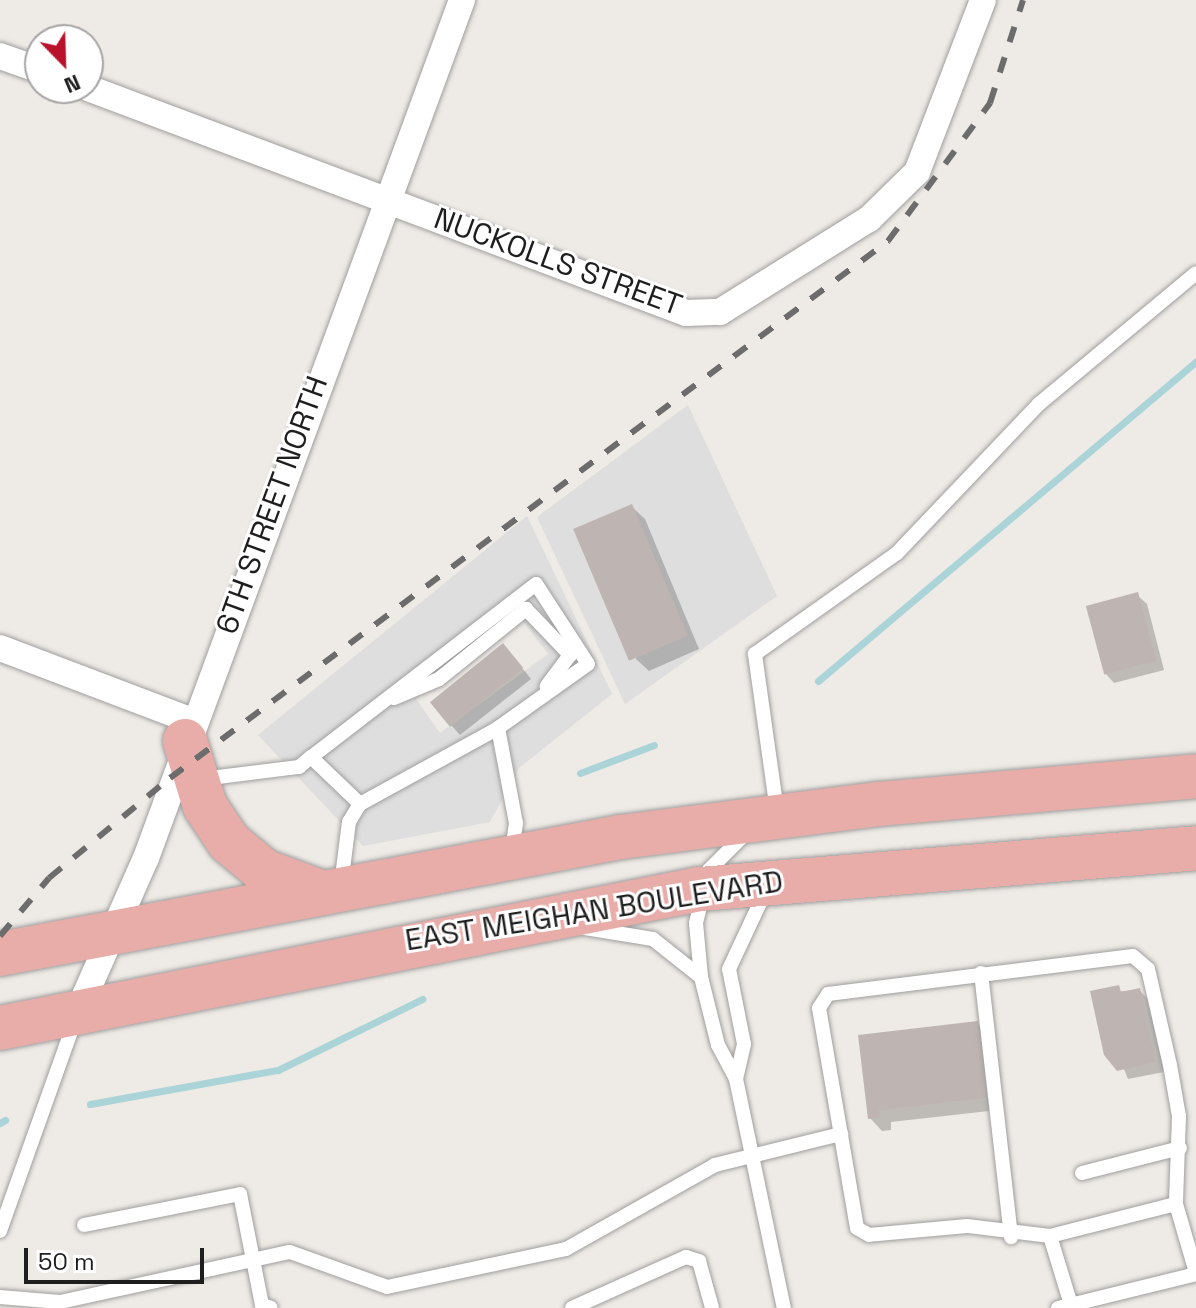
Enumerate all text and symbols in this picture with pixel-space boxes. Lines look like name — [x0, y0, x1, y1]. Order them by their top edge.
north arrow — [24, 24, 104, 104]
text: N — [60, 68, 85, 100]
street label: NUCKOLLS STREET — [429, 200, 687, 324]
street label: 6TH STREET NORTH — [208, 371, 336, 639]
street label: EAST MEIGHAN BOULEVARD — [402, 863, 786, 959]
scale bar — [28, 1232, 208, 1282]
text: 50 m — [38, 1246, 95, 1277]

